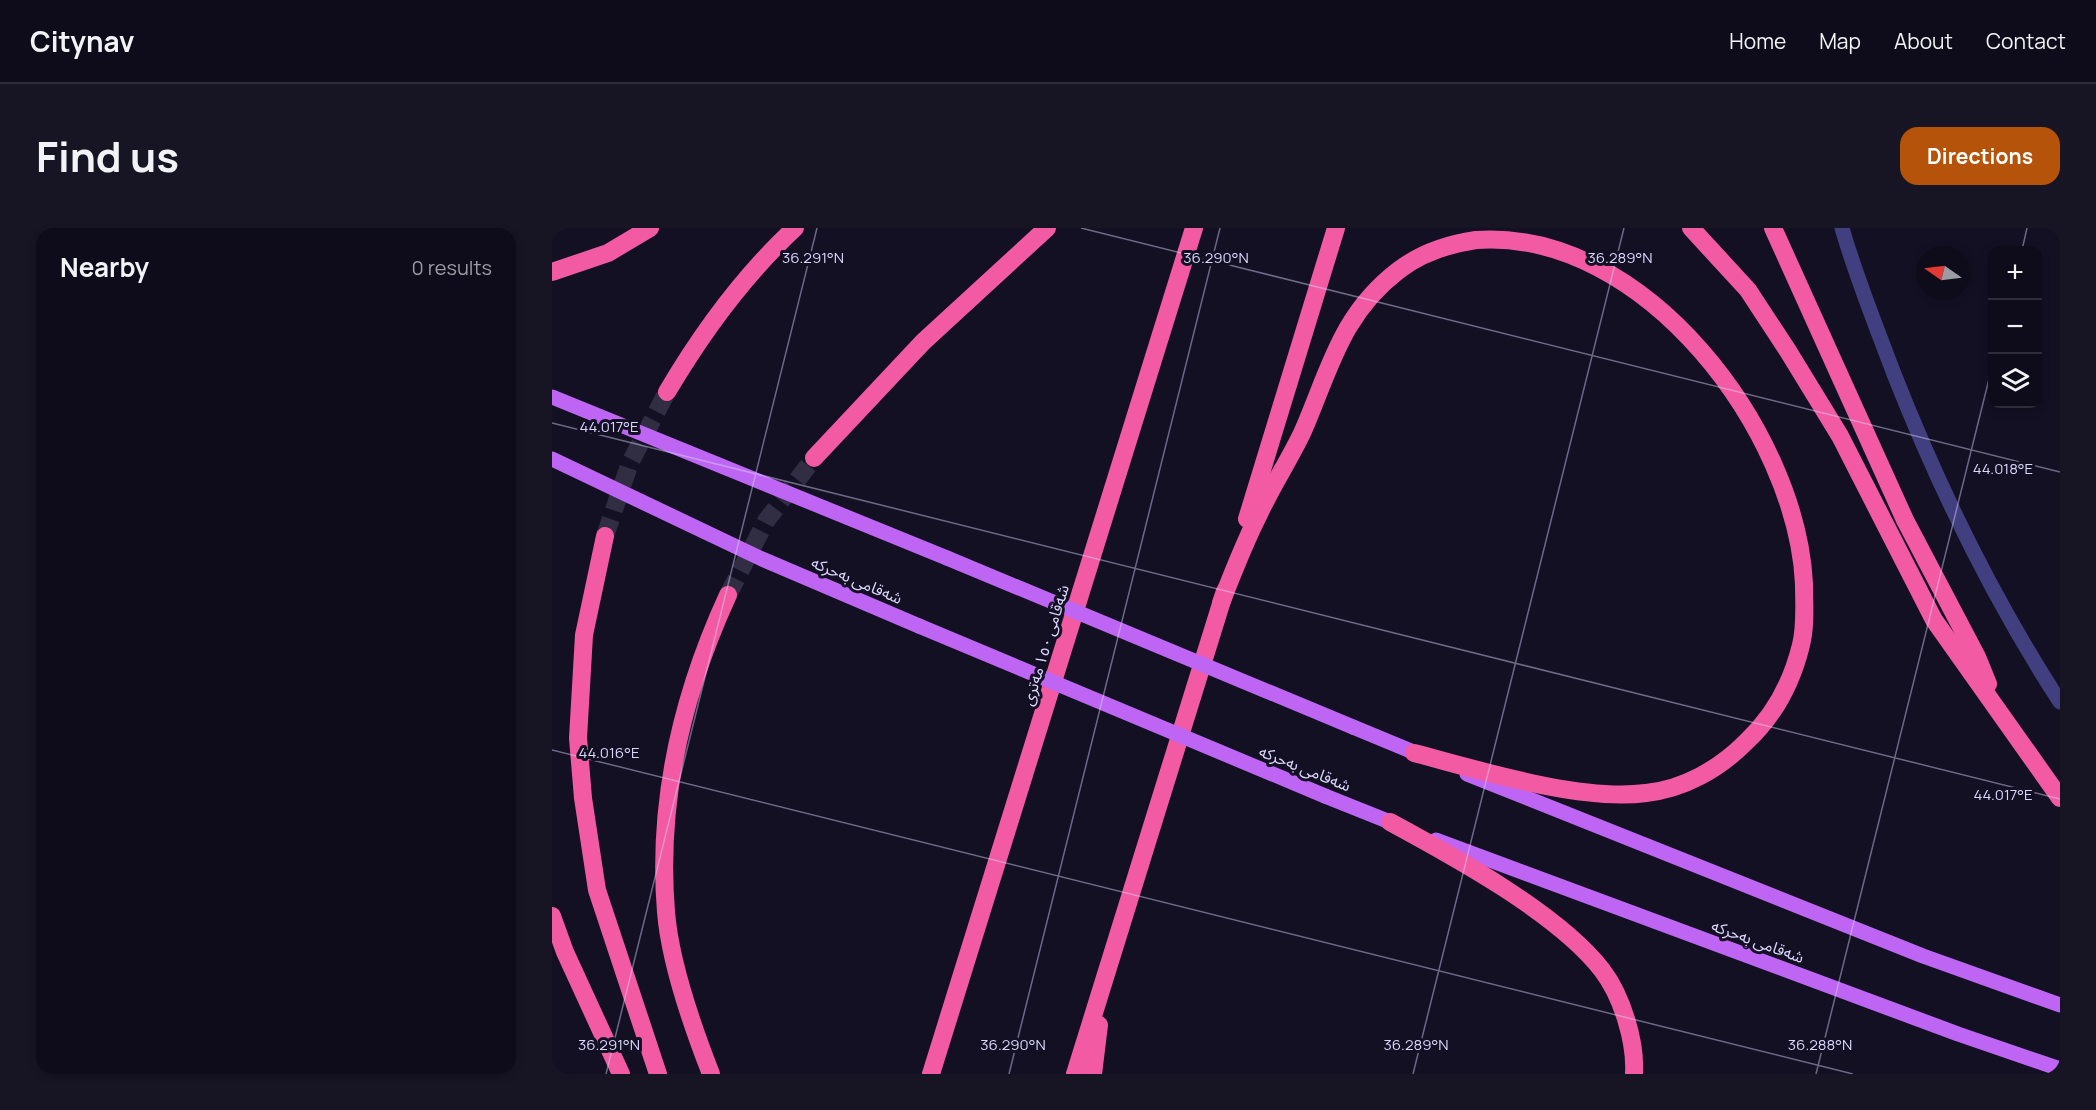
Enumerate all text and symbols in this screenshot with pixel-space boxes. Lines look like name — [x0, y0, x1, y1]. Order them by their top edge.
text: Citynav — [30, 22, 134, 60]
text: Home — [1729, 27, 1786, 55]
text: Map — [1819, 27, 1861, 55]
text: About — [1894, 27, 1953, 55]
text: Contact — [1986, 27, 2066, 55]
text: Find us — [36, 127, 179, 185]
button: Directions — [1900, 127, 2060, 185]
north arrow — [1916, 246, 1970, 300]
map controls — [1988, 246, 2042, 408]
button: + — [1988, 246, 2042, 300]
text: 36.291°N — [782, 247, 844, 268]
text: 36.290°N — [1183, 247, 1249, 268]
text: 36.289°N — [1588, 247, 1653, 268]
text: Nearby — [60, 249, 149, 285]
text: 0 results — [412, 254, 492, 281]
button: − — [1988, 300, 2042, 354]
button: layers — [1988, 354, 2042, 408]
text: 44.017°E — [579, 416, 639, 437]
text: 44.018°E — [1973, 458, 2033, 479]
street label: شەقامی بەحرکە — [808, 551, 906, 609]
street label: شەقامی ١٥٠ مەتری — [1016, 582, 1074, 708]
street label: شەقامی بەحرکە — [1256, 740, 1354, 796]
text: 44.016°E — [579, 742, 639, 763]
text: 44.017°E — [1973, 784, 2033, 805]
street label: شەقامی بەحرکە — [1709, 914, 1807, 968]
text: 36.291°N — [578, 1034, 640, 1055]
text: 36.290°N — [980, 1034, 1046, 1055]
text: 36.289°N — [1384, 1034, 1449, 1055]
text: 36.288°N — [1788, 1034, 1852, 1055]

